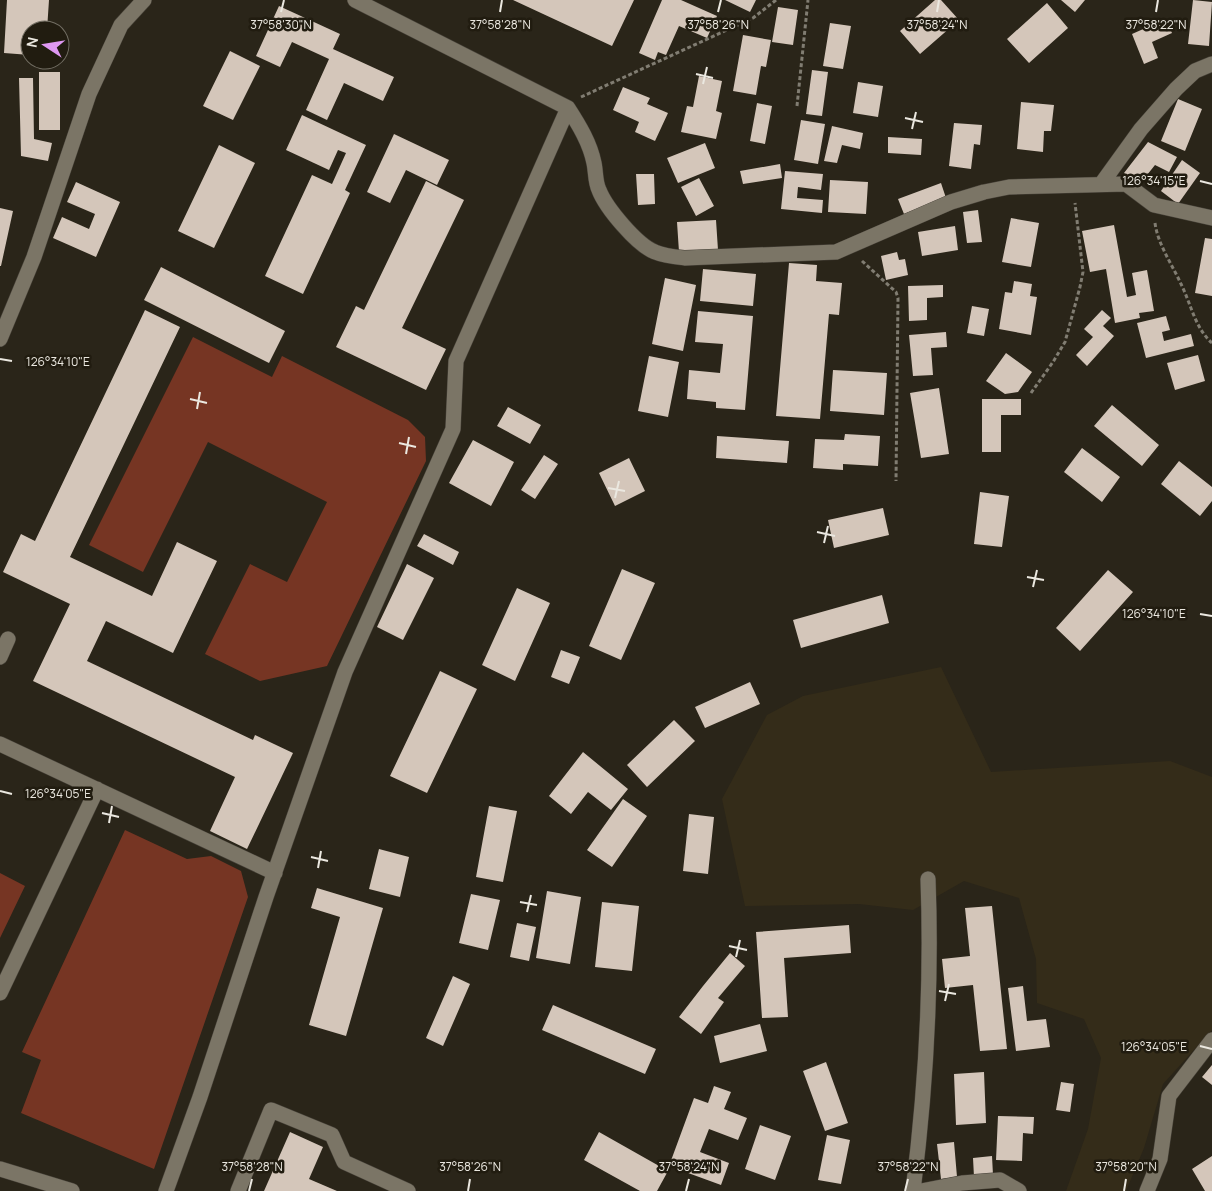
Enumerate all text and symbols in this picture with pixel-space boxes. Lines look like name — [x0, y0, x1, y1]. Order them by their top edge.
text: 37°58'30"N — [250, 16, 312, 33]
text: 37°58'28"N — [469, 16, 531, 33]
text: 37°58'26"N — [687, 16, 749, 33]
text: 37°58'24"N — [907, 16, 967, 33]
text: 37°58'22"N — [1125, 16, 1187, 33]
north arrow — [20, 20, 70, 70]
text: N — [21, 35, 42, 49]
text: 126°34'15"E — [1122, 172, 1186, 189]
text: 126°34'10"E — [26, 353, 90, 370]
text: 126°34'10"E — [1122, 605, 1186, 622]
text: 126°34'05"E — [25, 785, 91, 802]
text: 126°34'05"E — [1121, 1038, 1187, 1055]
text: 37°58'28"N — [221, 1158, 283, 1175]
text: 37°58'26"N — [439, 1158, 501, 1175]
text: 37°58'24"N — [659, 1158, 719, 1175]
text: 37°58'22"N — [877, 1158, 939, 1175]
text: 37°58'20"N — [1095, 1158, 1157, 1175]

